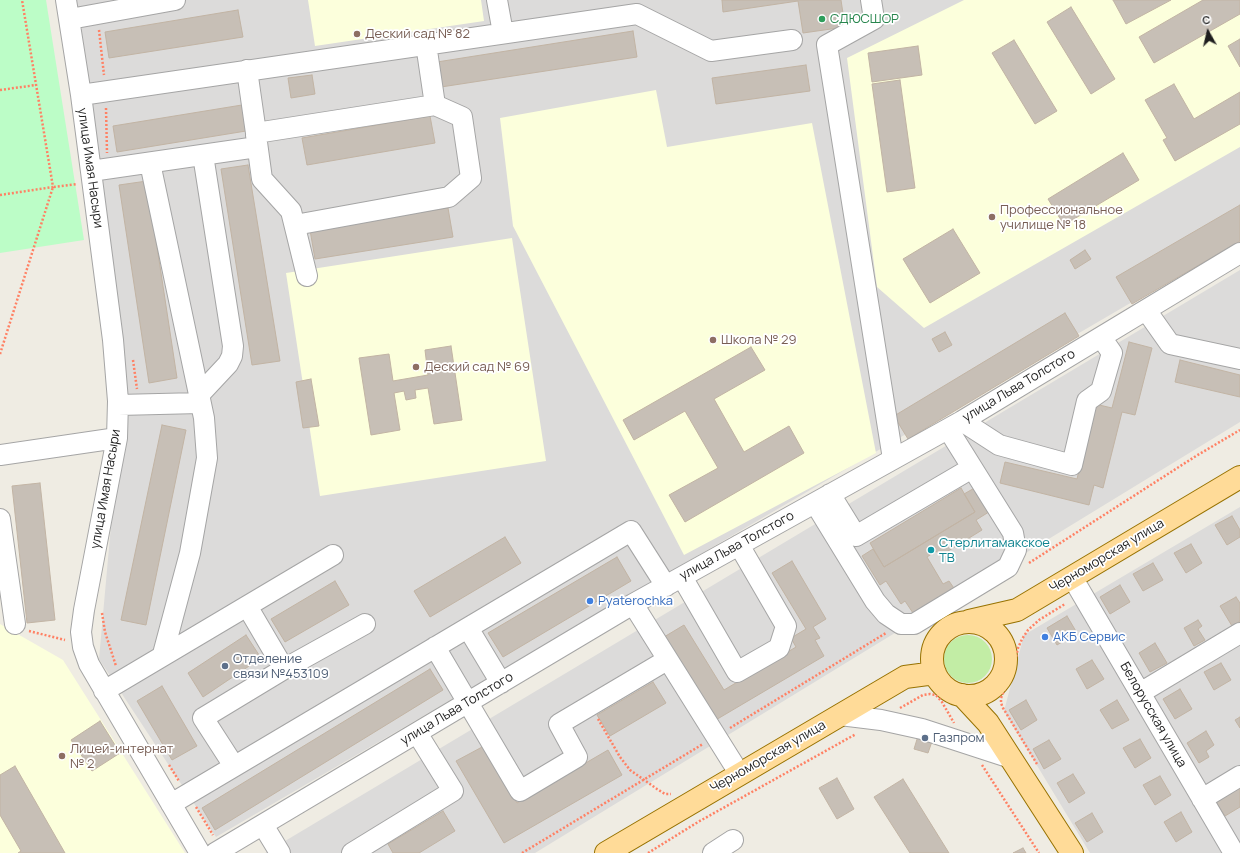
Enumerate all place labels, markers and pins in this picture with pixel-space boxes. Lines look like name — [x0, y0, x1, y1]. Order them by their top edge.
place label: СДЮСШОР — [830, 11, 899, 27]
marker: СДЮСШОР — [817, 14, 827, 24]
place label: Деский сад № 82 — [365, 26, 470, 42]
marker: Деский сад № 82 — [352, 29, 362, 39]
place label: Профессиональное училище № 18 — [1000, 202, 1123, 233]
marker: Профессиональное училище № 18 — [987, 212, 997, 222]
place label: Школа № 29 — [721, 332, 797, 348]
marker: Школа № 29 — [708, 335, 718, 345]
place label: Деский сад № 69 — [424, 359, 530, 375]
marker: Деский сад № 69 — [411, 362, 421, 372]
place label: Стерлитамакское ТВ — [939, 535, 1050, 566]
marker: Стерлитамакское ТВ — [926, 545, 936, 555]
place label: Pyaterochka — [598, 593, 673, 609]
marker: Pyaterochka — [585, 596, 595, 606]
place label: АКБ Сервис — [1053, 629, 1126, 645]
marker: АКБ Сервис — [1040, 632, 1050, 642]
place label: Отделение связи №453109 — [233, 651, 329, 682]
marker: Отделение связи №453109 — [220, 661, 230, 671]
place label: Газпром — [933, 730, 985, 746]
marker: Газпром — [920, 733, 930, 743]
place label: Лицей-интернат № 2 — [70, 741, 173, 772]
marker: Лицей-интернат № 2 — [57, 751, 67, 761]

